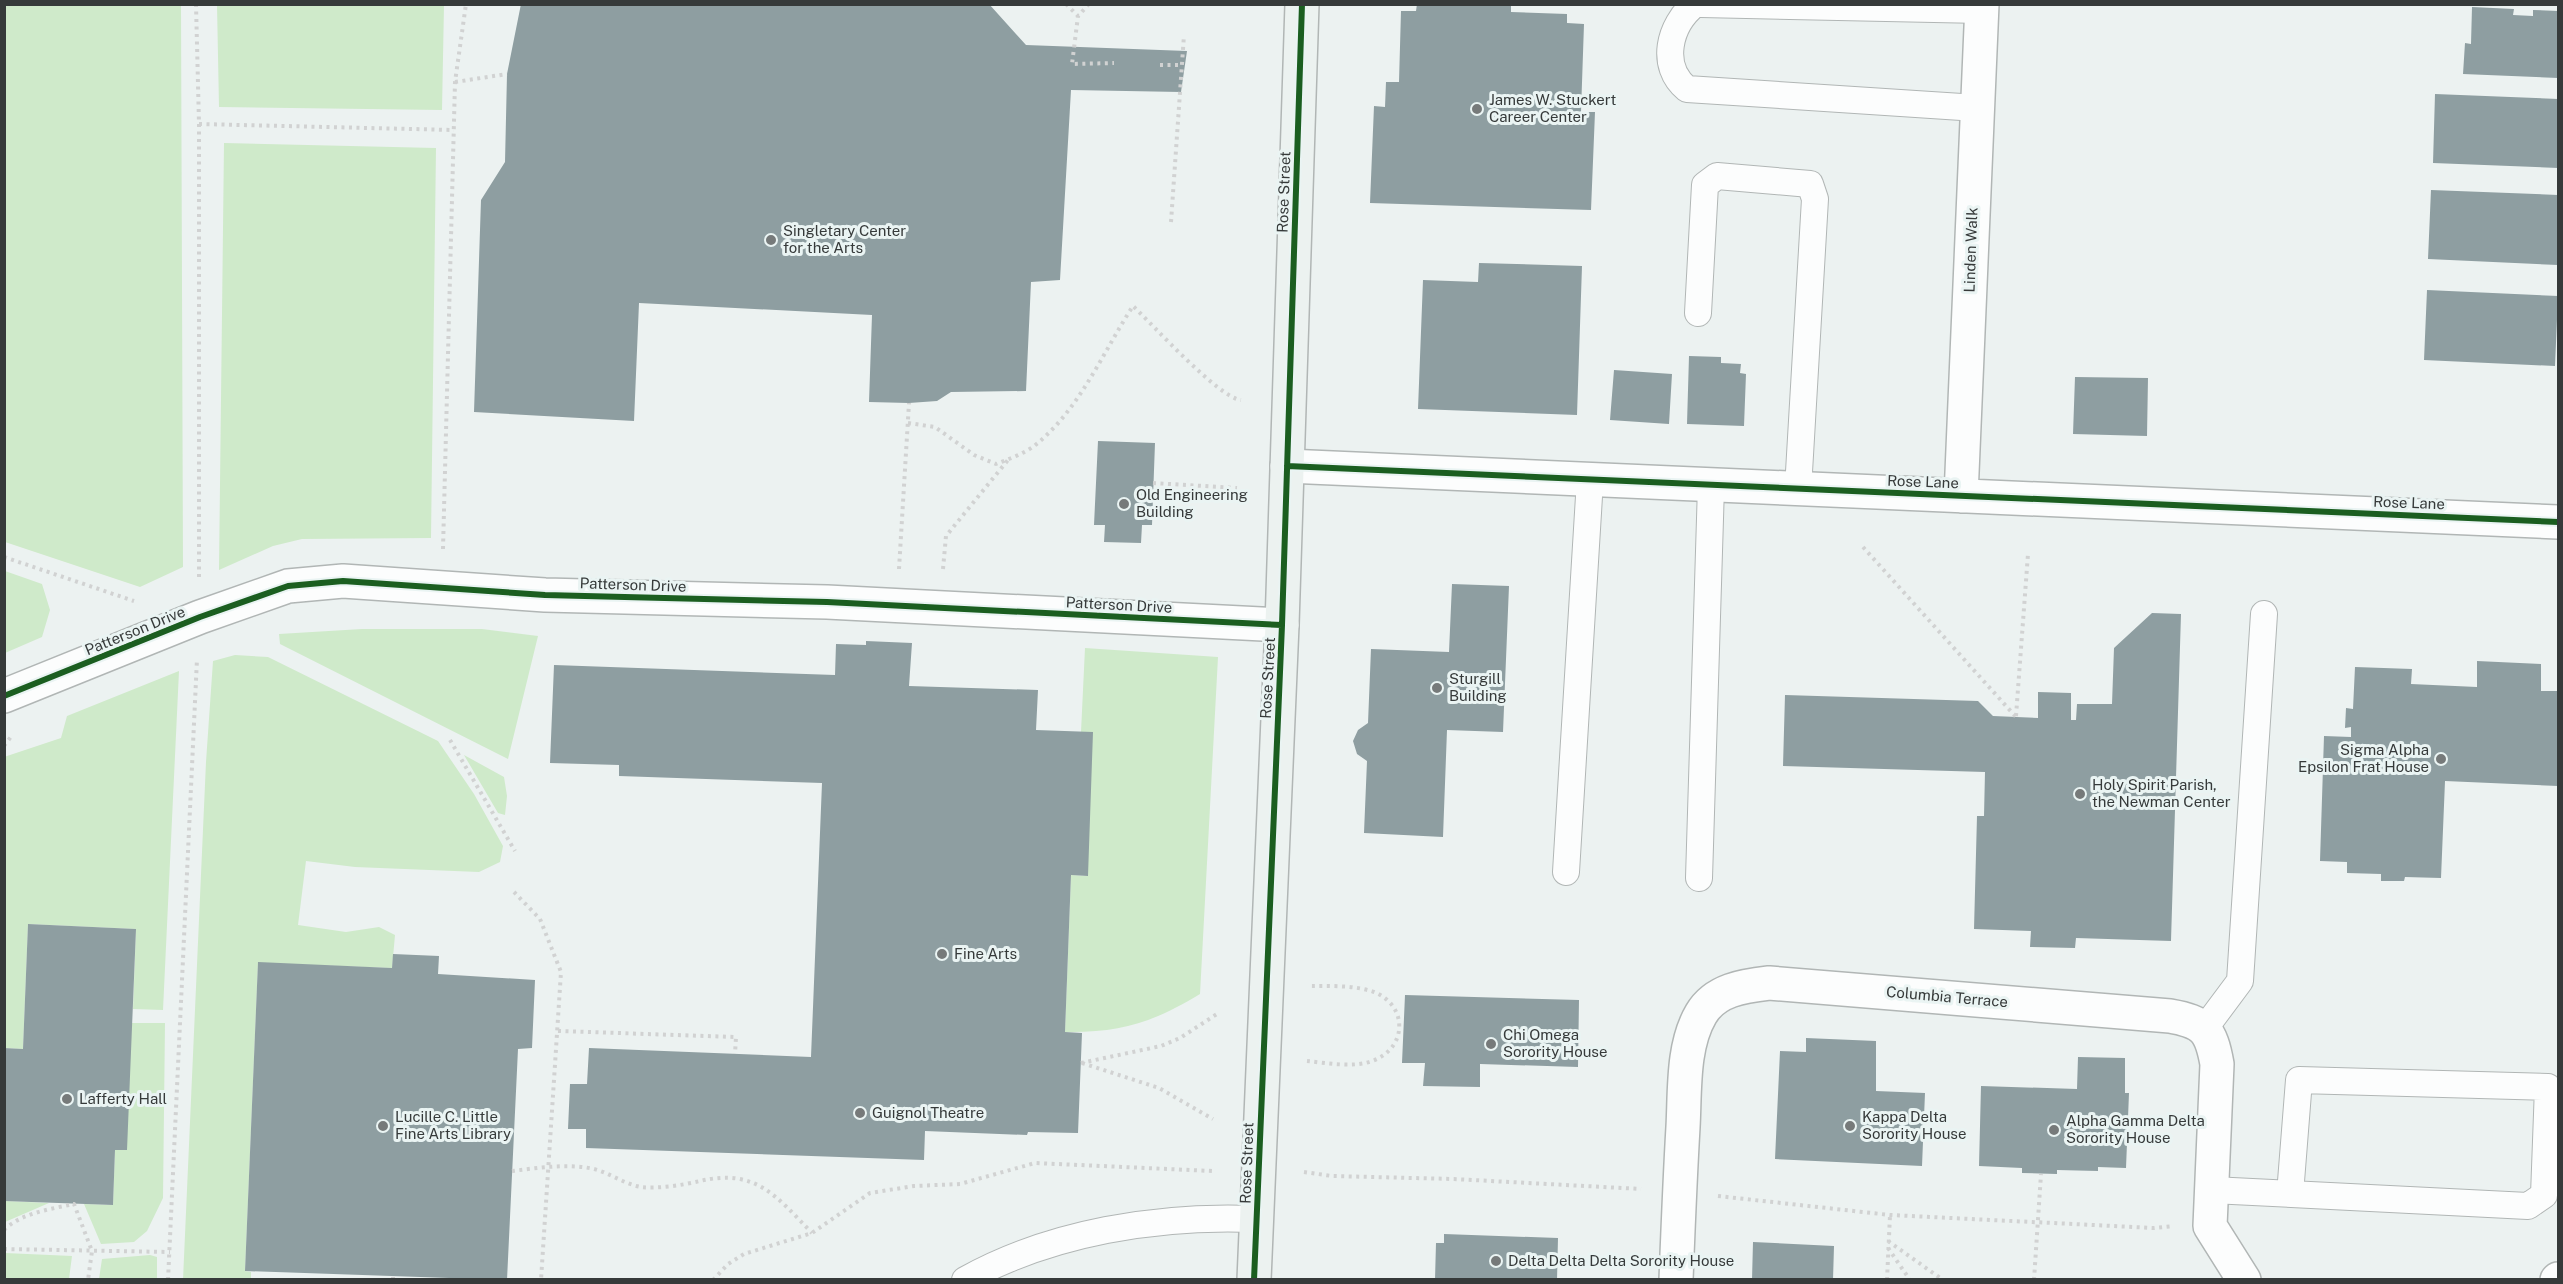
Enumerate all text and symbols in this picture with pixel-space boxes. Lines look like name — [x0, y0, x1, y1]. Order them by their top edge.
place label: James W. Stuckert Career Center — [1489, 91, 1616, 125]
marker: James W. Stuckert Career Center — [1470, 102, 1484, 116]
street label: Rose Street — [1274, 151, 1293, 233]
street label: Linden Walk — [1961, 207, 1980, 293]
place label: Singletary Center for the Arts — [783, 222, 906, 256]
marker: Singletary Center for the Arts — [764, 233, 778, 247]
street label: Rose Lane — [1887, 472, 1959, 491]
place label: Old Engineering Building — [1136, 486, 1248, 520]
street label: Rose Lane — [2373, 493, 2445, 512]
marker: Old Engineering Building — [1117, 497, 1131, 511]
street label: Patterson Drive — [579, 574, 687, 595]
street label: Patterson Drive — [1065, 593, 1173, 616]
street label: Patterson Drive — [82, 603, 187, 658]
street label: Rose Street — [1257, 637, 1278, 719]
place label: Sturgill Building — [1449, 670, 1507, 704]
marker: Sturgill Building — [1430, 681, 1444, 695]
place label: Sigma Alpha Epsilon Frat House — [2298, 741, 2429, 775]
marker: Sigma Alpha Epsilon Frat House — [2434, 752, 2448, 766]
place label: Holy Spirit Parish, the Newman Center — [2092, 776, 2231, 810]
marker: Holy Spirit Parish, the Newman Center — [2073, 787, 2087, 801]
place label: Fine Arts — [954, 945, 1017, 962]
marker: Fine Arts — [935, 947, 949, 961]
street label: Columbia Terrace — [1885, 983, 2009, 1010]
place label: Chi Omega Sorority House — [1503, 1026, 1607, 1060]
marker: Chi Omega Sorority House — [1484, 1037, 1498, 1051]
place label: Lafferty Hall — [79, 1090, 167, 1107]
marker: Lafferty Hall — [60, 1092, 74, 1106]
place label: Guignol Theatre — [872, 1104, 984, 1121]
marker: Guignol Theatre — [853, 1106, 867, 1120]
place label: Lucille C. Little Fine Arts Library — [395, 1108, 511, 1142]
place label: Kappa Delta Sorority House — [1862, 1108, 1966, 1142]
place label: Alpha Gamma Delta Sorority House — [2066, 1112, 2205, 1146]
marker: Lucille C. Little Fine Arts Library — [376, 1119, 390, 1133]
marker: Kappa Delta Sorority House — [1843, 1119, 1857, 1133]
street label: Rose Street — [1237, 1122, 1256, 1204]
marker: Alpha Gamma Delta Sorority House — [2047, 1123, 2061, 1137]
place label: Delta Delta Delta Sorority House — [1508, 1252, 1734, 1269]
marker: Delta Delta Delta Sorority House — [1489, 1254, 1503, 1268]

